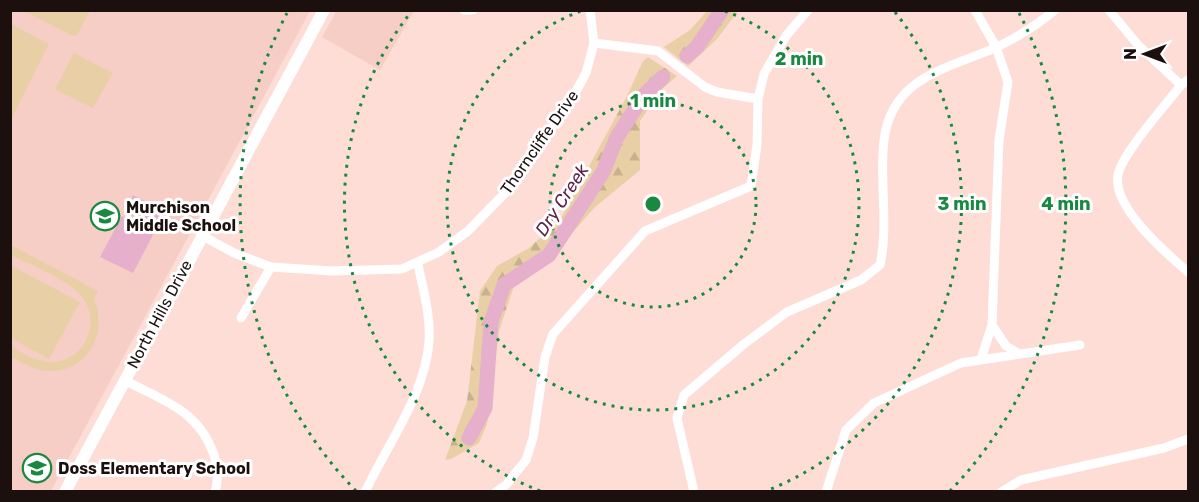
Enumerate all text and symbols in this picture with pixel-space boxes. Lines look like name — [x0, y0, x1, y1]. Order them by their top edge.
north arrow — [1115, 24, 1175, 84]
text: 2 min — [775, 48, 823, 70]
text: N — [1121, 48, 1140, 60]
street label: Thorncliffe Drive — [496, 87, 582, 198]
text: 1 min — [630, 90, 676, 112]
water label: Dry Creek — [531, 159, 594, 240]
text: 3 min — [938, 193, 986, 215]
text: 4 min — [1041, 193, 1091, 215]
centre of rings — [643, 194, 663, 214]
place label: Murchison Middle School — [126, 198, 236, 235]
school or university icon: Murchison Middle School — [89, 200, 121, 232]
street label: North Hills Drive — [123, 257, 196, 372]
school or university icon: Doss Elementary School — [21, 452, 53, 484]
place label: Doss Elementary School — [58, 459, 250, 478]

